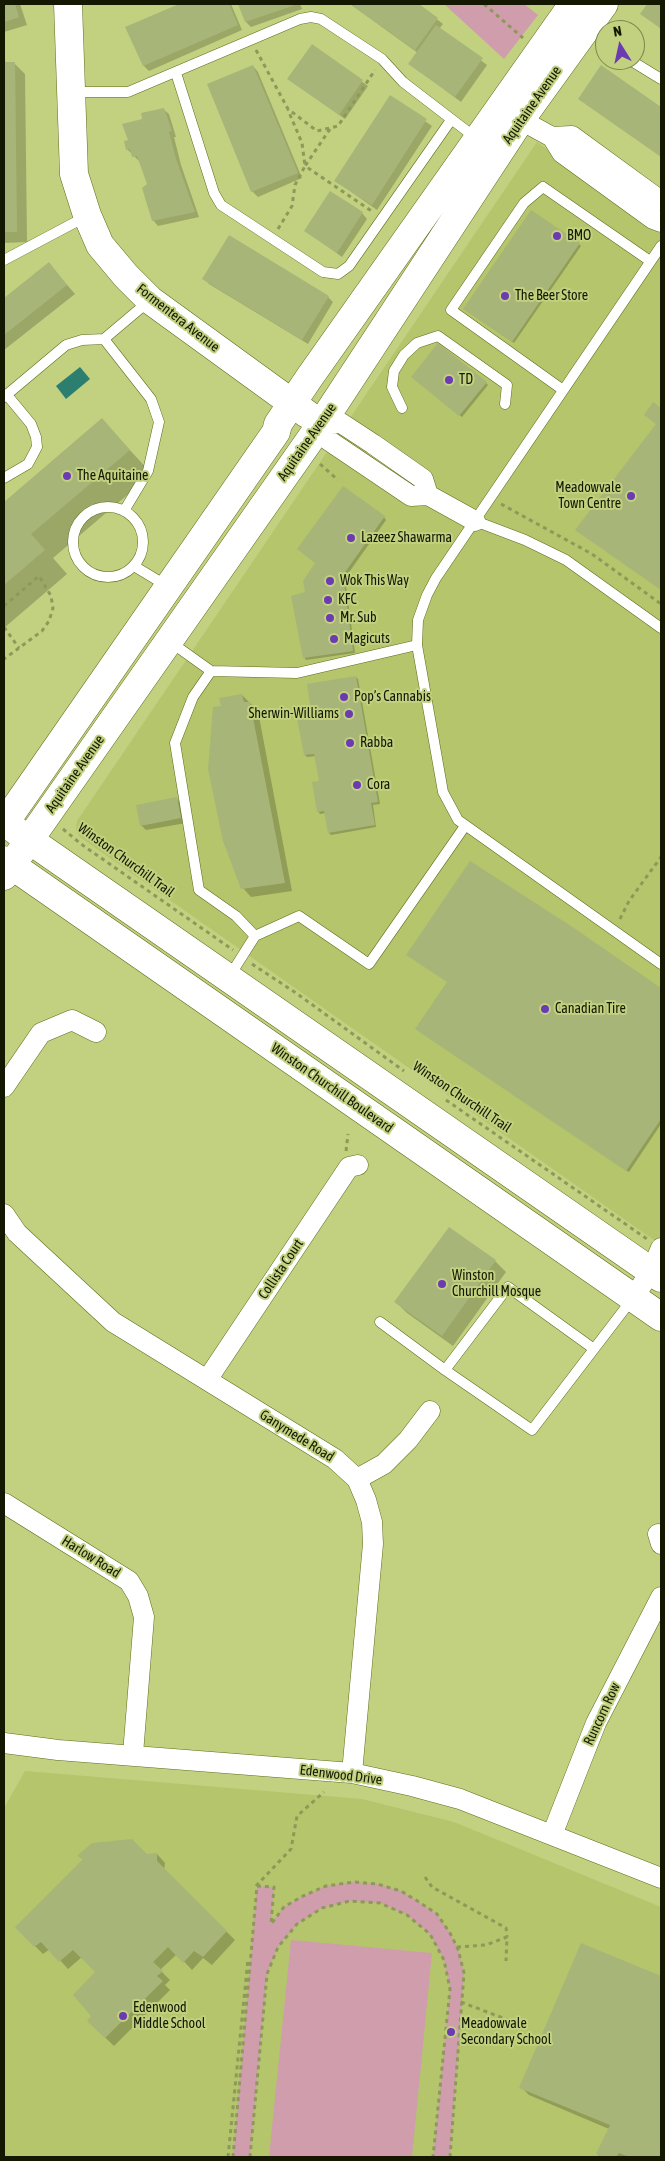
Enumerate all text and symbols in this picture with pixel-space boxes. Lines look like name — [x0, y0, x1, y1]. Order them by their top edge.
north arrow — [595, 20, 645, 70]
text: N — [612, 23, 623, 40]
street label: Aquitaine Avenue — [499, 63, 565, 147]
place label: BMO — [567, 228, 591, 244]
marker: BMO — [551, 230, 563, 242]
street label: Formentera Avenue — [133, 280, 223, 356]
place label: The Beer Store — [515, 288, 588, 304]
marker: The Beer Store — [499, 290, 511, 302]
place label: TD — [459, 372, 473, 388]
marker: TD — [443, 374, 455, 386]
street label: Aquitaine Avenue — [274, 400, 340, 484]
place label: The Aquitaine — [77, 468, 148, 484]
marker: The Aquitaine — [61, 470, 73, 482]
place label: Meadowvale Town Centre — [555, 480, 621, 512]
marker: Meadowvale Town Centre — [625, 490, 637, 502]
place label: Lazeez Shawarma — [361, 530, 452, 546]
marker: Lazeez Shawarma — [345, 532, 357, 544]
place label: Wok This Way — [340, 573, 409, 589]
marker: Wok This Way — [324, 575, 336, 587]
place label: KFC — [338, 592, 357, 608]
marker: KFC — [322, 594, 334, 606]
place label: Mr. Sub — [340, 610, 377, 626]
marker: Mr. Sub — [324, 612, 336, 624]
place label: Magicuts — [344, 631, 390, 647]
marker: Magicuts — [328, 633, 340, 645]
place label: Pop’s Cannabis — [354, 689, 431, 705]
marker: Pop’s Cannabis — [338, 691, 350, 703]
place label: Sherwin-Williams — [248, 706, 339, 722]
marker: Sherwin-Williams — [343, 708, 355, 720]
street label: Aquitaine Avenue — [42, 732, 108, 816]
place label: Rabba — [360, 735, 393, 751]
marker: Rabba — [344, 737, 356, 749]
place label: Cora — [367, 777, 390, 793]
marker: Cora — [351, 779, 363, 791]
street label: Winston Churchill Trail — [74, 819, 178, 901]
place label: Canadian Tire — [555, 1001, 626, 1017]
marker: Canadian Tire — [539, 1003, 551, 1015]
street label: Winston Churchill Boulevard — [268, 1039, 396, 1137]
street label: Winston Churchill Trail — [409, 1058, 515, 1136]
street label: Collista Court — [255, 1236, 307, 1302]
place label: Winston Churchill Mosque — [452, 1268, 541, 1300]
marker: Winston Churchill Mosque — [436, 1278, 448, 1290]
street label: Ganymede Road — [257, 1406, 337, 1466]
street label: Harlow Road — [59, 1532, 123, 1582]
street label: Runcorn Row — [580, 1680, 624, 1748]
street label: Edenwood Drive — [299, 1762, 383, 1788]
place label: Edenwood Middle School — [133, 2000, 205, 2032]
marker: Edenwood Middle School — [117, 2010, 129, 2022]
place label: Meadowvale Secondary School — [461, 2016, 551, 2048]
marker: Meadowvale Secondary School — [445, 2026, 457, 2038]

